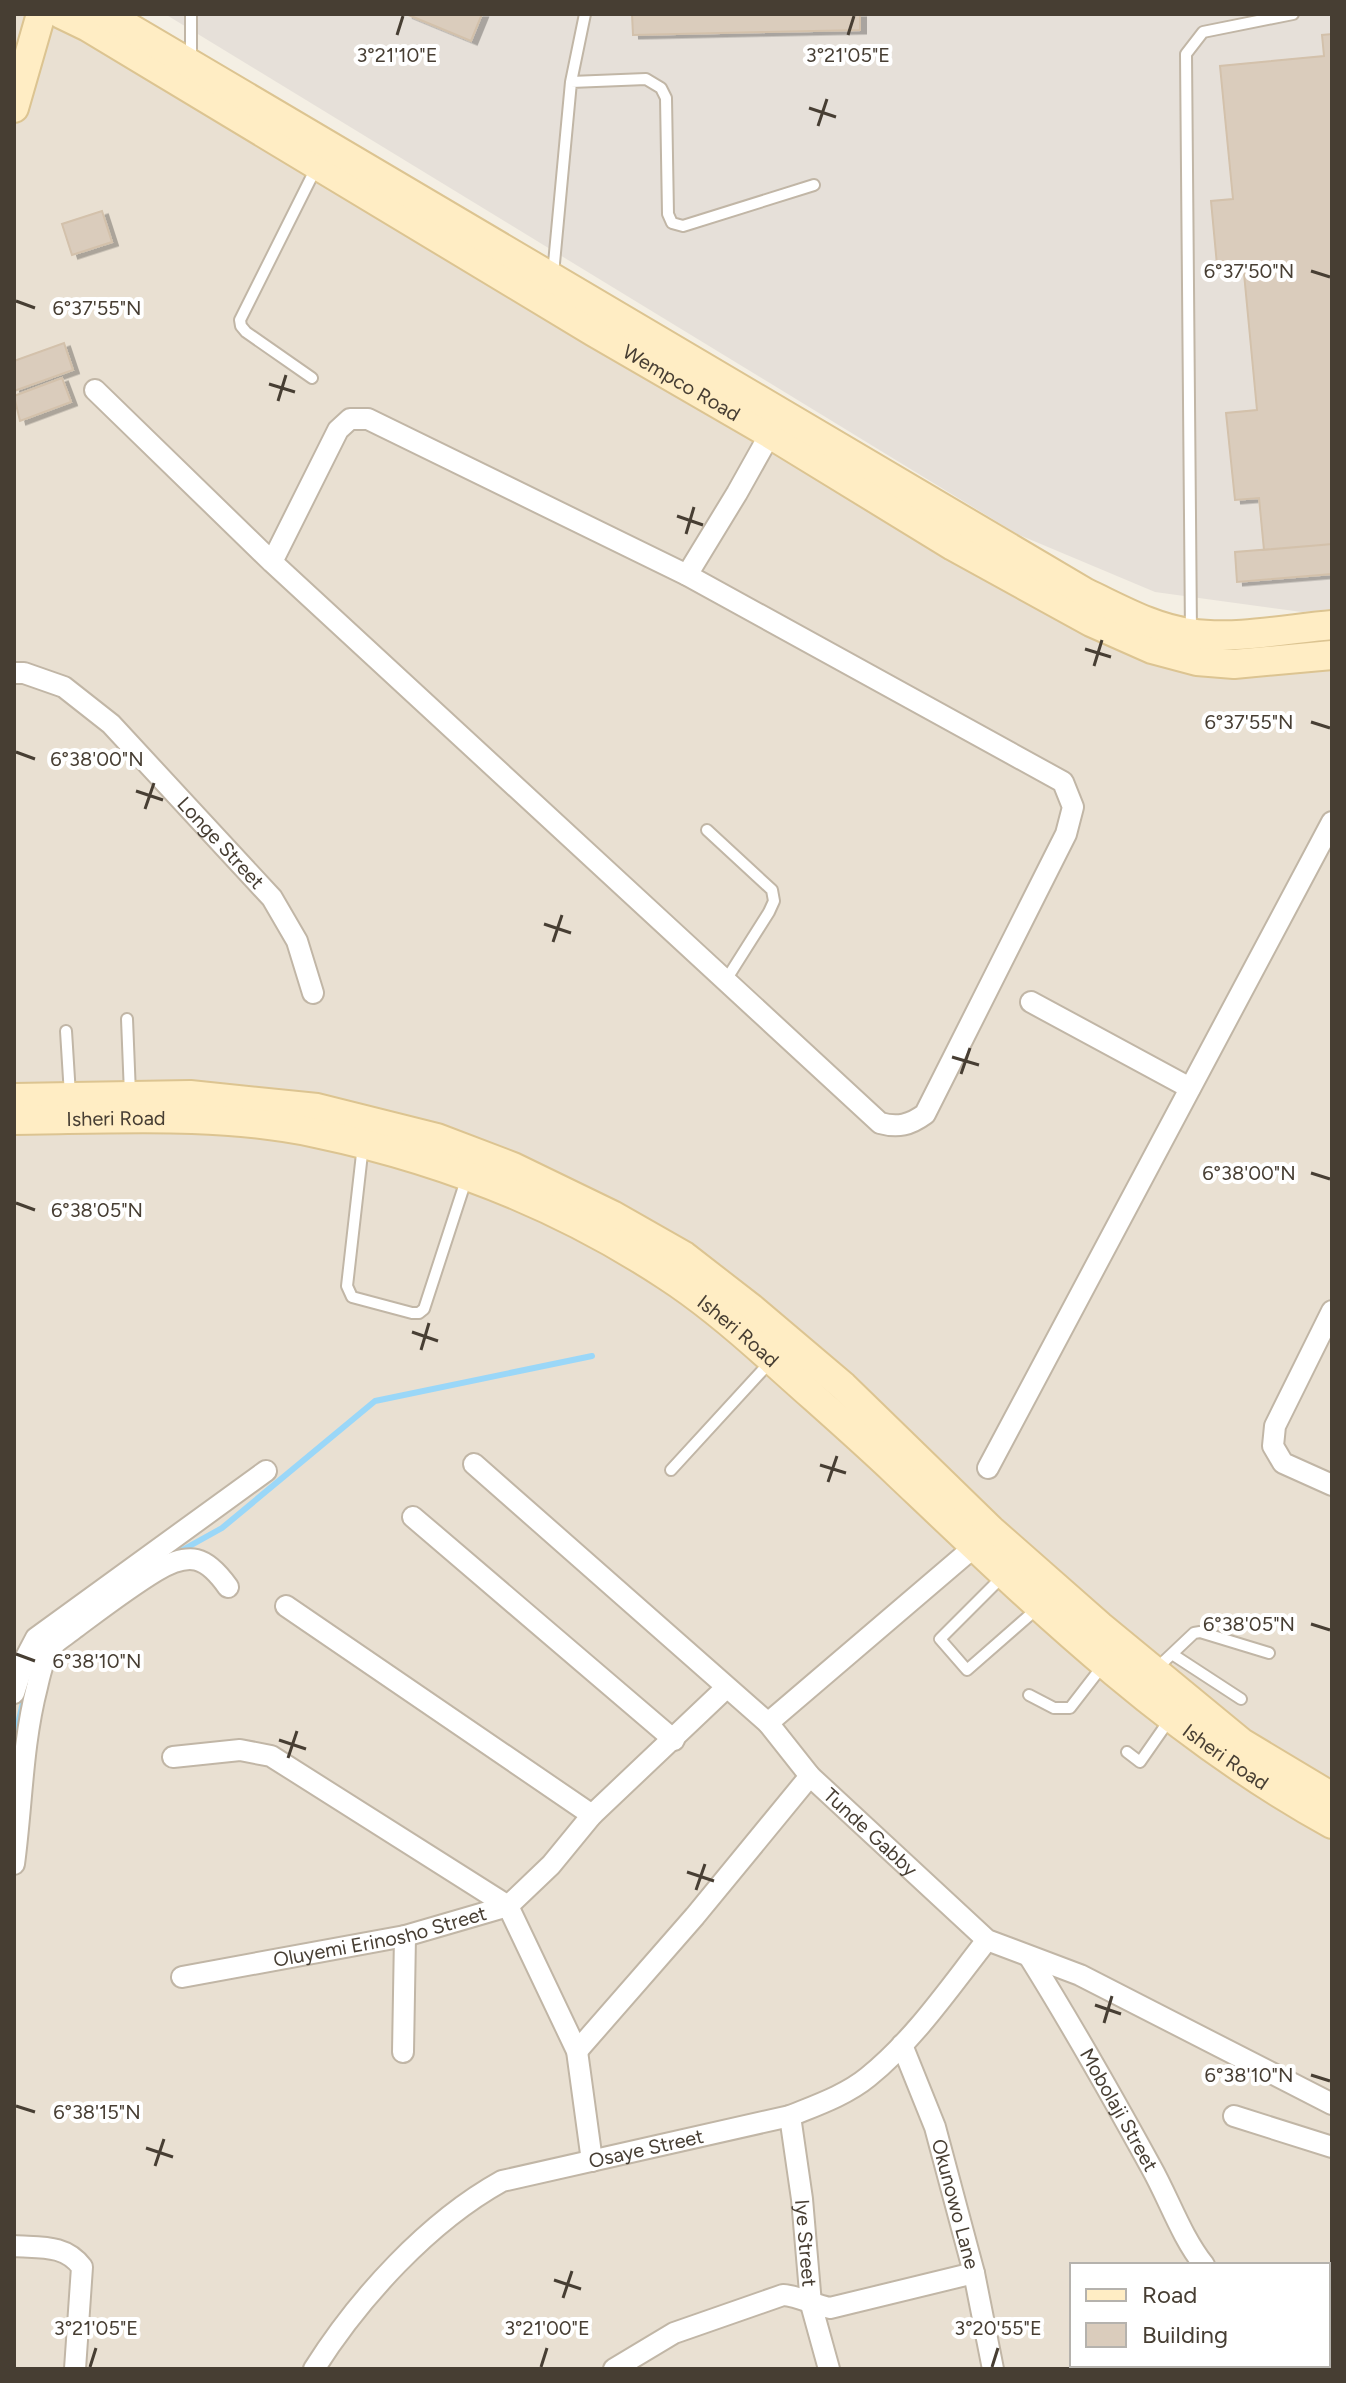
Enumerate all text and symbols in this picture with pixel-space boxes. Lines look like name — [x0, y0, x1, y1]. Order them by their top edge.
text: 3°21'10"E — [356, 43, 438, 67]
text: 3°21'05"E — [806, 43, 890, 67]
text: 6°37'50"N — [1204, 259, 1294, 283]
text: 6°37'55"N — [52, 296, 142, 320]
street label: Wempco Road — [619, 339, 745, 426]
text: 6°37'55"N — [1204, 710, 1294, 734]
text: 6°38'00"N — [50, 747, 144, 771]
street label: Longe Street — [172, 792, 269, 894]
street label: Isheri Road — [66, 1106, 166, 1131]
text: 6°38'00"N — [1202, 1161, 1296, 1185]
text: 6°38'05"N — [51, 1198, 143, 1222]
street label: Isheri Road — [693, 1290, 784, 1372]
text: 6°38'05"N — [1203, 1612, 1295, 1636]
text: 6°38'10"N — [53, 1649, 141, 1673]
street label: Isheri Road — [1178, 1719, 1273, 1795]
street label: Tunde Gabby — [819, 1783, 923, 1882]
street label: Oluyemi Erinosho Street — [271, 1901, 489, 1972]
street label: Mobolaji Street — [1075, 2044, 1163, 2176]
text: 6°38'10"N — [1205, 2063, 1293, 2087]
text: 6°38'15"N — [53, 2100, 141, 2124]
street label: Osaye Street — [586, 2124, 706, 2173]
street label: Okunowo Lane — [927, 2136, 984, 2272]
street label: Iye Street — [790, 2198, 821, 2288]
legend — [1070, 2263, 1330, 2367]
text: Road — [1142, 2280, 1197, 2309]
text: 3°21'05"E — [54, 2316, 138, 2340]
text: 3°21'00"E — [504, 2316, 590, 2340]
text: 3°20'55"E — [954, 2316, 1042, 2340]
text: Building — [1142, 2320, 1228, 2349]

